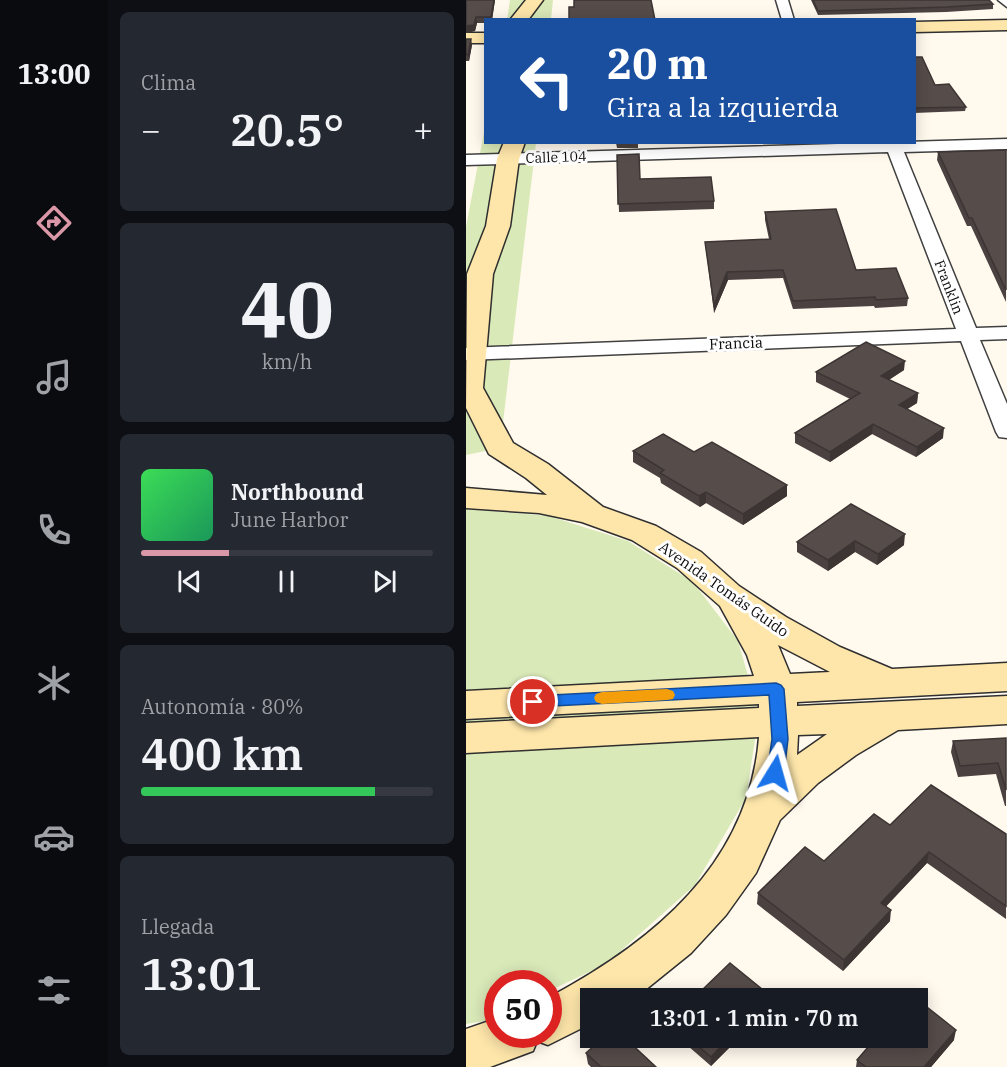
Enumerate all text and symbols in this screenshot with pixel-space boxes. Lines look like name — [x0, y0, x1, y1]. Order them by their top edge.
text: 20 m — [607, 36, 708, 91]
icon: left — [508, 42, 586, 120]
text: 13:00 — [18, 56, 90, 91]
text: Clima — [141, 69, 196, 96]
text: Gira a la izquierda — [607, 89, 839, 124]
text: 20.5° — [230, 100, 344, 158]
text: − — [141, 108, 161, 151]
text: + — [413, 108, 433, 151]
street label: Calle 104 — [525, 147, 587, 167]
icon: directions — [33, 202, 75, 244]
street label: Franklin — [930, 257, 968, 317]
text: 40 — [240, 258, 334, 359]
street label: Francia — [709, 333, 763, 353]
text: km/h — [262, 348, 312, 375]
icon: music — [33, 356, 75, 398]
text: Northbound — [231, 477, 364, 506]
text: June Harbor — [231, 506, 348, 533]
icon: phone — [33, 509, 75, 551]
street label: Avenida Tomás Guido — [655, 537, 793, 641]
icon: previous — [173, 565, 206, 598]
icon: pause — [270, 565, 303, 598]
icon: next — [368, 565, 401, 598]
icon: climate — [33, 662, 75, 704]
pin — [507, 676, 558, 727]
icon: arrive — [516, 685, 549, 718]
text: Autonomía · 80% — [141, 693, 303, 720]
text: 400 km — [141, 724, 303, 782]
position arrow — [743, 741, 807, 805]
icon: car — [33, 816, 75, 858]
text: Llegada — [141, 913, 214, 940]
text: 13:01 — [141, 944, 262, 1002]
icon: filters — [33, 969, 75, 1011]
speed limit sign: 50 — [484, 970, 562, 1048]
text: 13:01 · 1 min · 70 m — [650, 1003, 858, 1032]

